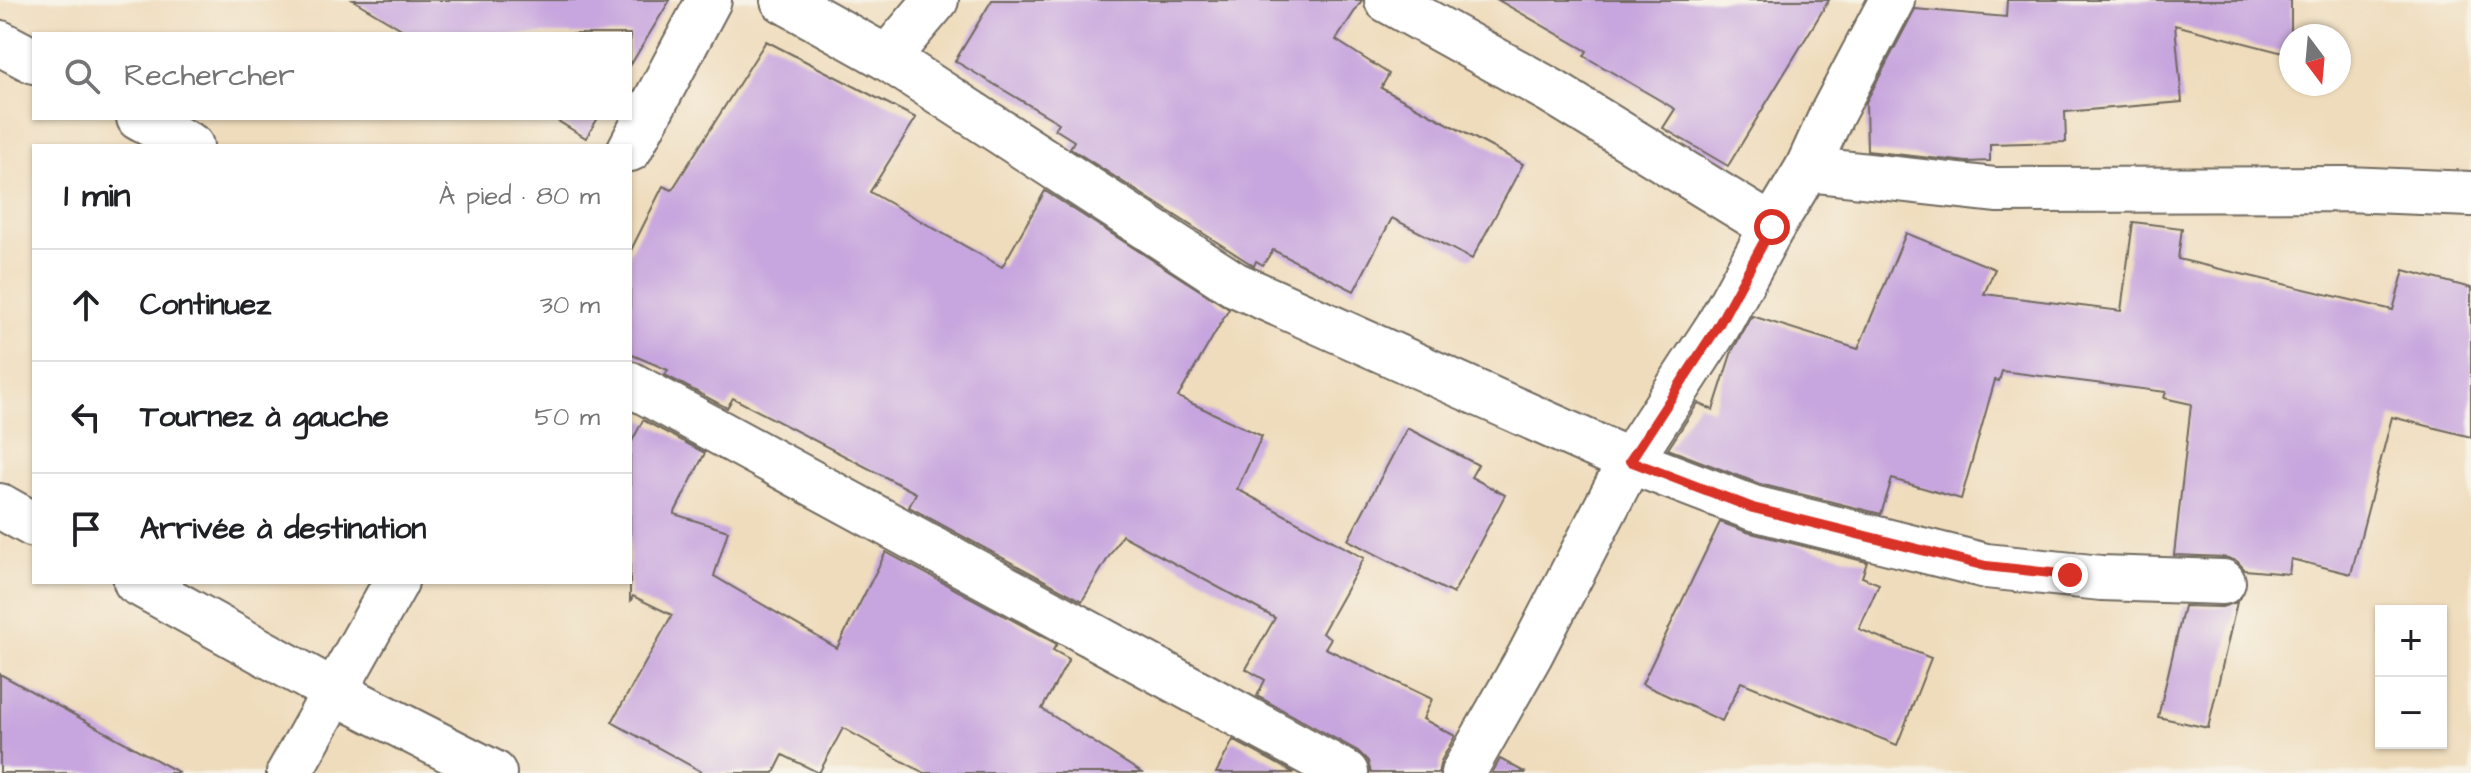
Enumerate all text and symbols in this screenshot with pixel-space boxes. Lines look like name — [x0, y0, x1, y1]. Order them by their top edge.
north arrow — [2279, 24, 2351, 96]
search box — [32, 32, 632, 120]
icon: search — [60, 54, 104, 98]
text: Rechercher — [124, 55, 295, 97]
text: 1 min — [64, 172, 131, 220]
text: À pied · 80 m — [439, 178, 600, 214]
route start — [1754, 209, 1790, 245]
icon: ahead — [64, 283, 108, 327]
text: Continuez — [140, 284, 271, 326]
text: 30 m — [540, 287, 600, 323]
icon: left — [64, 395, 108, 439]
text: Tournez à gauche — [140, 396, 389, 438]
text: 50 m — [535, 399, 600, 435]
icon: arrive — [64, 507, 108, 551]
text: Arrivée à destination — [140, 508, 426, 550]
route end — [2052, 557, 2088, 593]
map controls — [2375, 605, 2447, 749]
button: + — [2375, 605, 2447, 677]
button: − — [2375, 677, 2447, 749]

